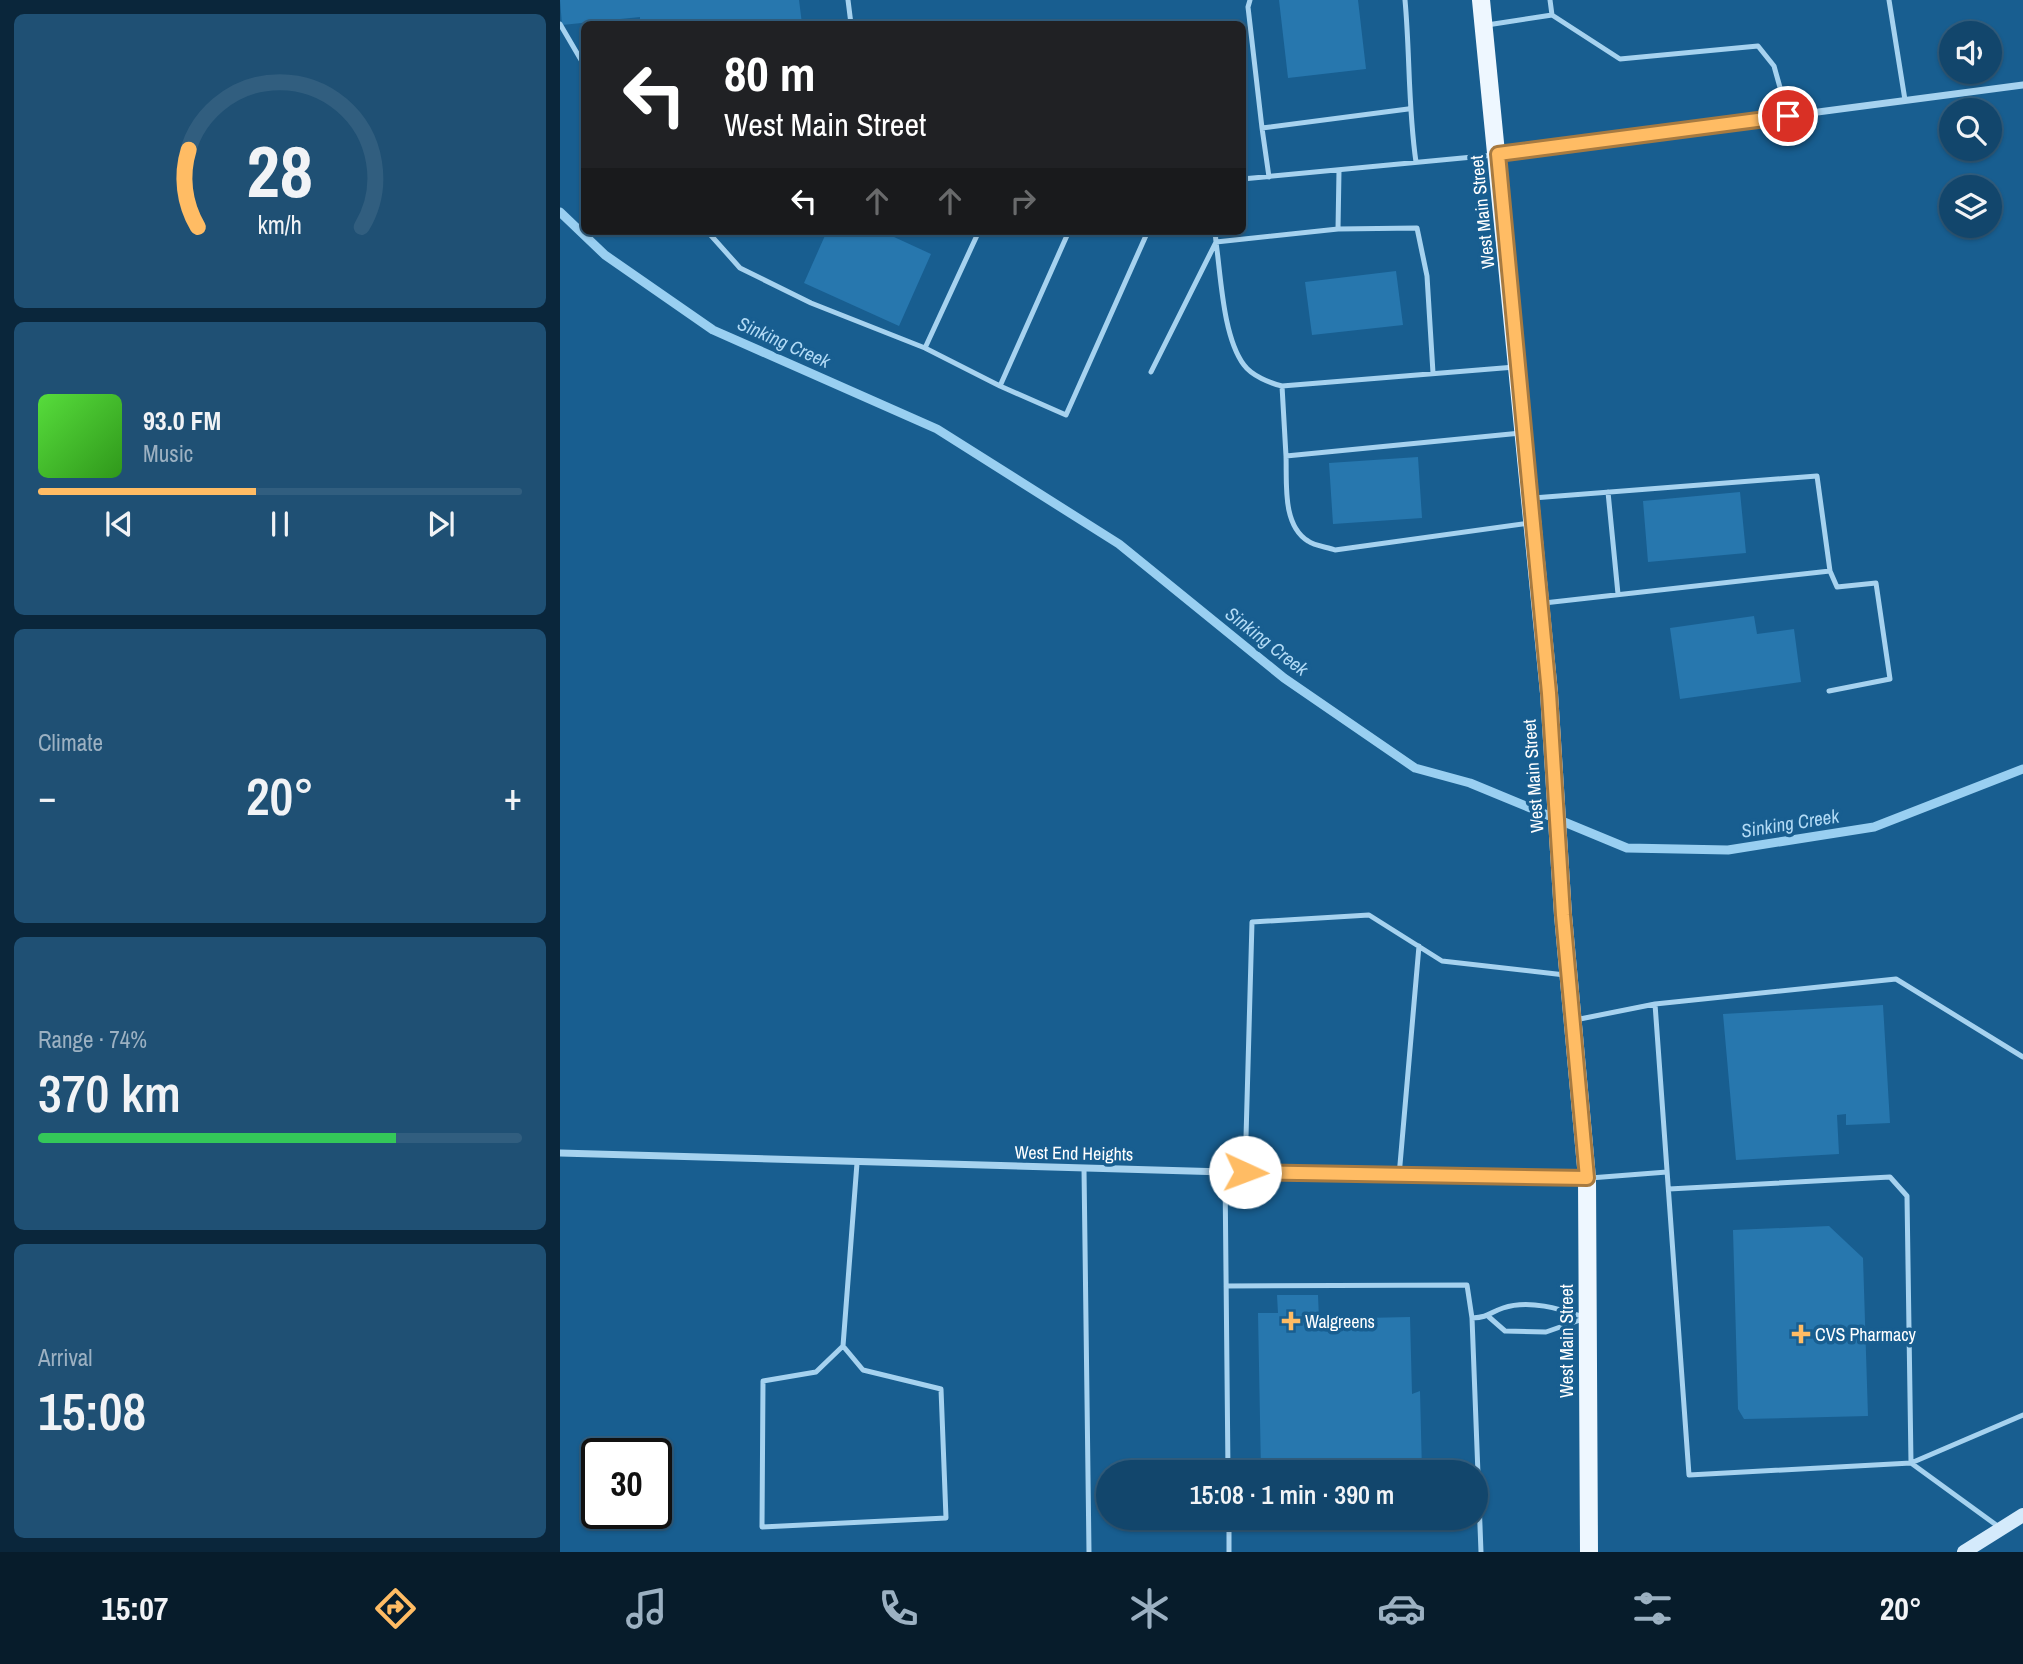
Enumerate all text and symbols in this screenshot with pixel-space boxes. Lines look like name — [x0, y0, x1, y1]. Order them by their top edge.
map controls — [1939, 21, 2002, 238]
button: sound — [1939, 21, 2002, 84]
text: 80 m — [724, 40, 816, 106]
icon: left — [609, 49, 700, 140]
pin — [1758, 86, 1818, 146]
icon: arrive — [1769, 97, 1807, 135]
button: search — [1939, 98, 2002, 161]
text: West Main Street — [724, 103, 926, 146]
text: 28 — [247, 122, 313, 220]
street label: West Main Street — [1464, 154, 1500, 270]
button: layers — [1939, 175, 2002, 238]
icon: left — [785, 182, 823, 220]
icon: ahead — [858, 182, 896, 220]
icon: ahead — [931, 182, 969, 220]
icon: right — [1004, 182, 1042, 220]
text: km/h — [258, 208, 302, 242]
water label: Sinking Creek — [734, 310, 835, 374]
text: 93.0 FM — [143, 403, 221, 438]
text: Music — [143, 438, 193, 469]
icon: previous — [100, 505, 138, 543]
icon: pause — [261, 505, 299, 543]
icon: next — [422, 505, 460, 543]
water label: Sinking Creek — [1220, 600, 1315, 682]
street label: West Main Street — [1517, 718, 1549, 834]
text: Climate — [38, 727, 103, 758]
text: 20° — [246, 761, 314, 831]
text: − — [38, 771, 56, 822]
text: + — [504, 771, 522, 822]
water label: Sinking Creek — [1739, 802, 1842, 844]
text: Range · 74% — [38, 1024, 147, 1055]
text: 370 km — [38, 1058, 181, 1128]
position arrow — [1208, 1135, 1282, 1209]
street label: West End Heights — [1014, 1139, 1134, 1167]
street label: West Main Street — [1554, 1284, 1579, 1398]
place label: Walgreens — [1305, 1309, 1375, 1334]
marker: Walgreens — [1283, 1313, 1299, 1329]
place label: CVS Pharmacy — [1815, 1322, 1917, 1347]
marker: CVS Pharmacy — [1793, 1326, 1809, 1342]
text: Arrival — [38, 1342, 93, 1373]
text: 15:08 — [38, 1376, 146, 1446]
speed limit sign: 30 — [581, 1438, 672, 1529]
text: 15:08 · 1 min · 390 m — [1190, 1477, 1394, 1512]
icon: directions — [371, 1584, 420, 1633]
icon: music — [622, 1584, 671, 1633]
icon: phone — [874, 1584, 923, 1633]
icon: climate — [1125, 1584, 1174, 1633]
icon: car — [1377, 1584, 1426, 1633]
icon: filters — [1628, 1584, 1677, 1633]
text: 15:07 — [101, 1587, 168, 1630]
text: 20° — [1880, 1587, 1922, 1630]

